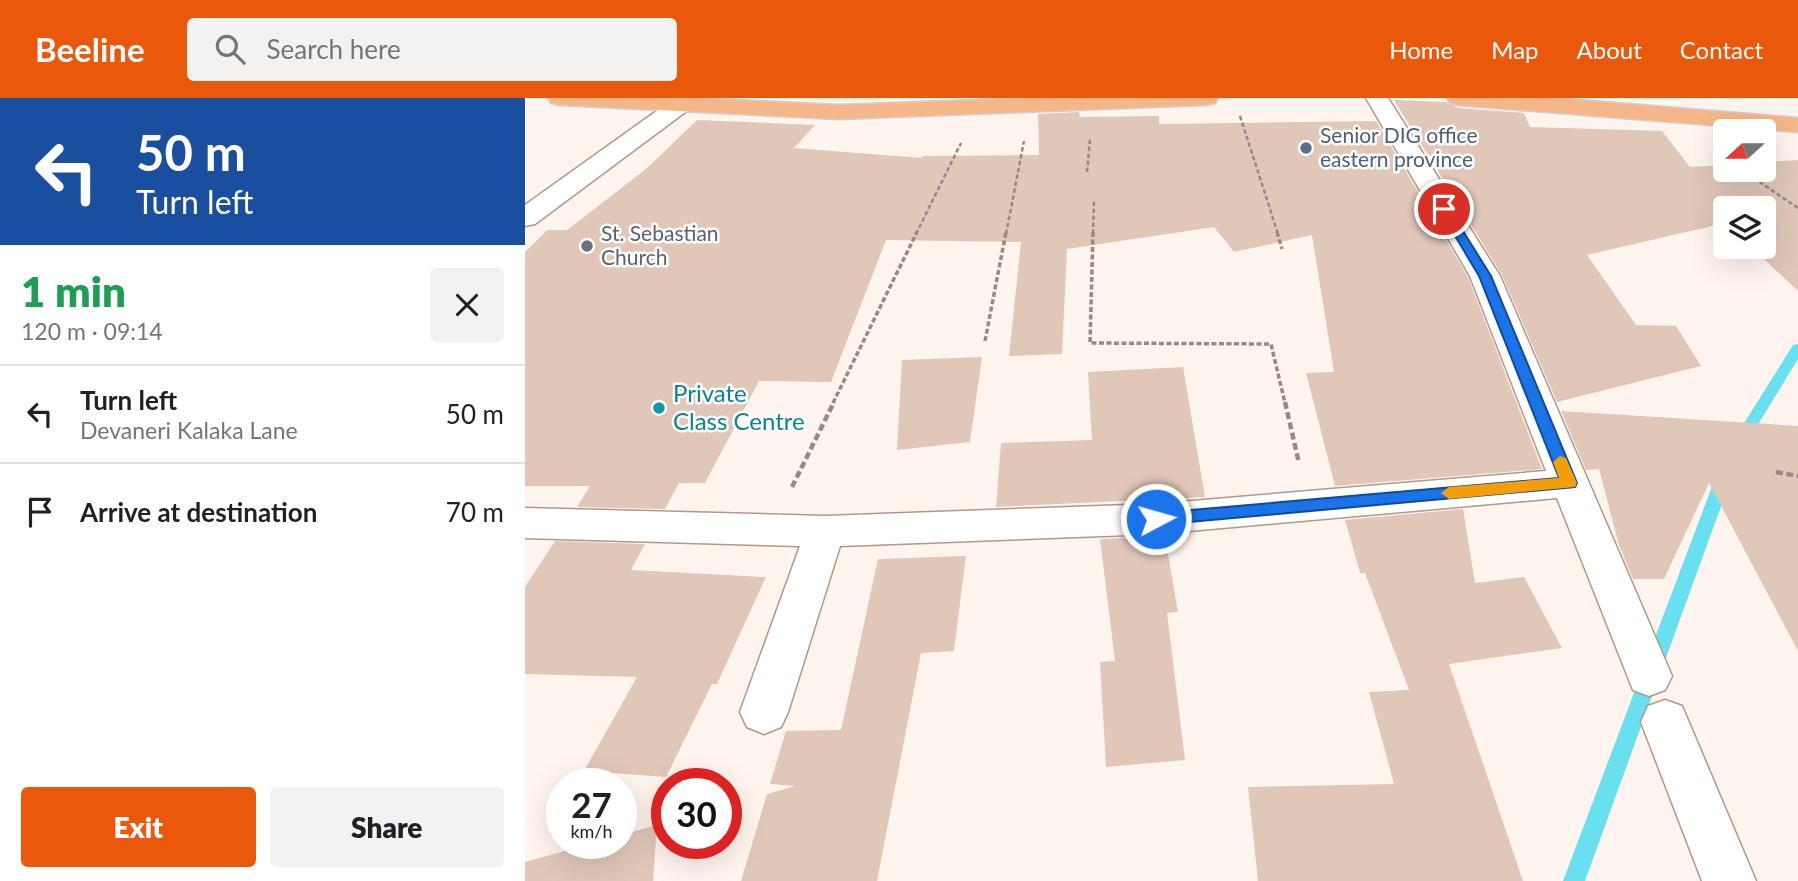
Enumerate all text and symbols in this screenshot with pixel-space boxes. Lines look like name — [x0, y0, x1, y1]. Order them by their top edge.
search box — [187, 18, 677, 81]
text: Beeline — [35, 29, 145, 69]
icon: search — [211, 30, 249, 68]
text: Search here — [267, 33, 401, 65]
text: Home — [1389, 35, 1453, 64]
text: Map — [1491, 35, 1539, 64]
text: About — [1577, 35, 1642, 64]
text: Contact — [1680, 35, 1763, 64]
north arrow — [1713, 119, 1776, 182]
map controls — [1713, 119, 1776, 259]
place label: Senior DIG office eastern province — [1320, 122, 1477, 171]
text: 50 m — [136, 123, 246, 181]
icon: left — [21, 126, 112, 217]
marker: Senior DIG office eastern province — [1298, 140, 1314, 156]
pin — [1414, 179, 1474, 239]
text: Turn left — [136, 182, 253, 221]
icon: arrive — [1425, 190, 1463, 228]
button: layers — [1713, 196, 1776, 259]
place label: St. Sebastian Church — [601, 220, 719, 269]
marker: St. Sebastian Church — [579, 238, 595, 254]
text: 1 min — [21, 266, 126, 316]
button: close — [430, 268, 504, 342]
text: 120 m · 09:14 — [21, 317, 163, 345]
place label: Private Class Centre — [673, 378, 805, 435]
text: Turn left — [80, 384, 177, 416]
icon: left — [21, 395, 59, 433]
text: 50 m — [446, 398, 504, 430]
marker: Private Class Centre — [651, 400, 667, 416]
text: Devaneri Kalaka Lane — [80, 416, 298, 444]
position arrow — [1119, 482, 1193, 556]
icon: arrive — [21, 493, 59, 531]
text: Arrive at destination — [80, 496, 317, 528]
text: 70 m — [446, 496, 504, 528]
speed limit sign: 30 — [651, 768, 742, 859]
text: 27 — [571, 783, 612, 825]
button: Exit — [21, 787, 256, 867]
button: Share — [270, 787, 504, 867]
text: km/h — [570, 820, 613, 842]

